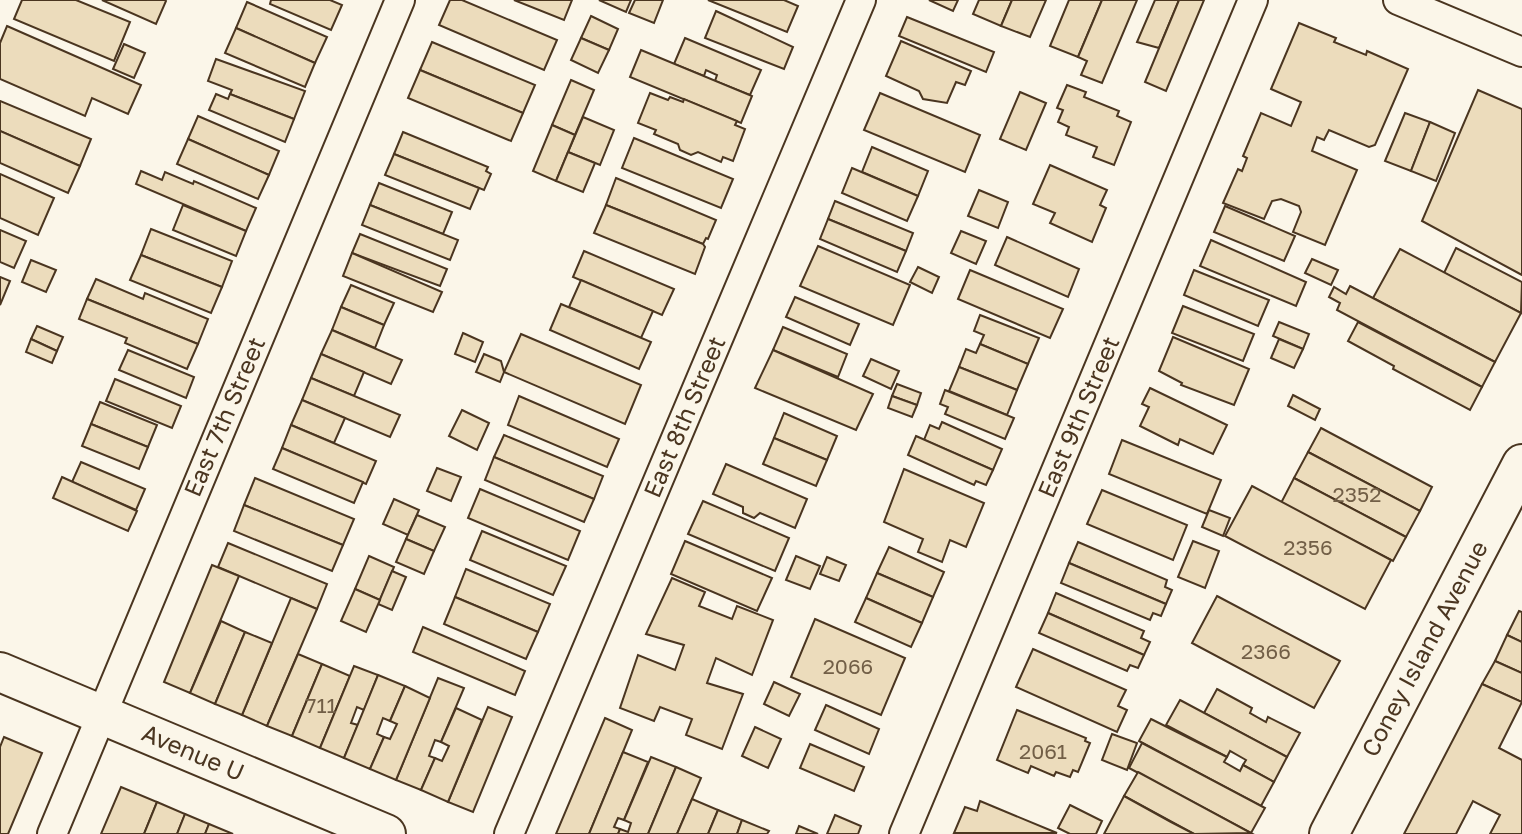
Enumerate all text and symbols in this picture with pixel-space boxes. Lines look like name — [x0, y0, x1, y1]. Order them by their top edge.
street label: East 8th Street — [637, 331, 731, 501]
street label: East 9th Street — [1031, 331, 1125, 501]
street label: East 7th Street — [177, 332, 270, 501]
house number: 2352 — [1333, 481, 1381, 507]
house number: 2356 — [1283, 534, 1333, 560]
street label: Coney Island Avenue — [1355, 535, 1493, 761]
house number: 2366 — [1241, 638, 1291, 664]
house number: 2066 — [823, 653, 873, 679]
house number: 711 — [305, 692, 337, 718]
street label: Avenue U — [138, 717, 249, 786]
house number: 2061 — [1019, 738, 1067, 764]

